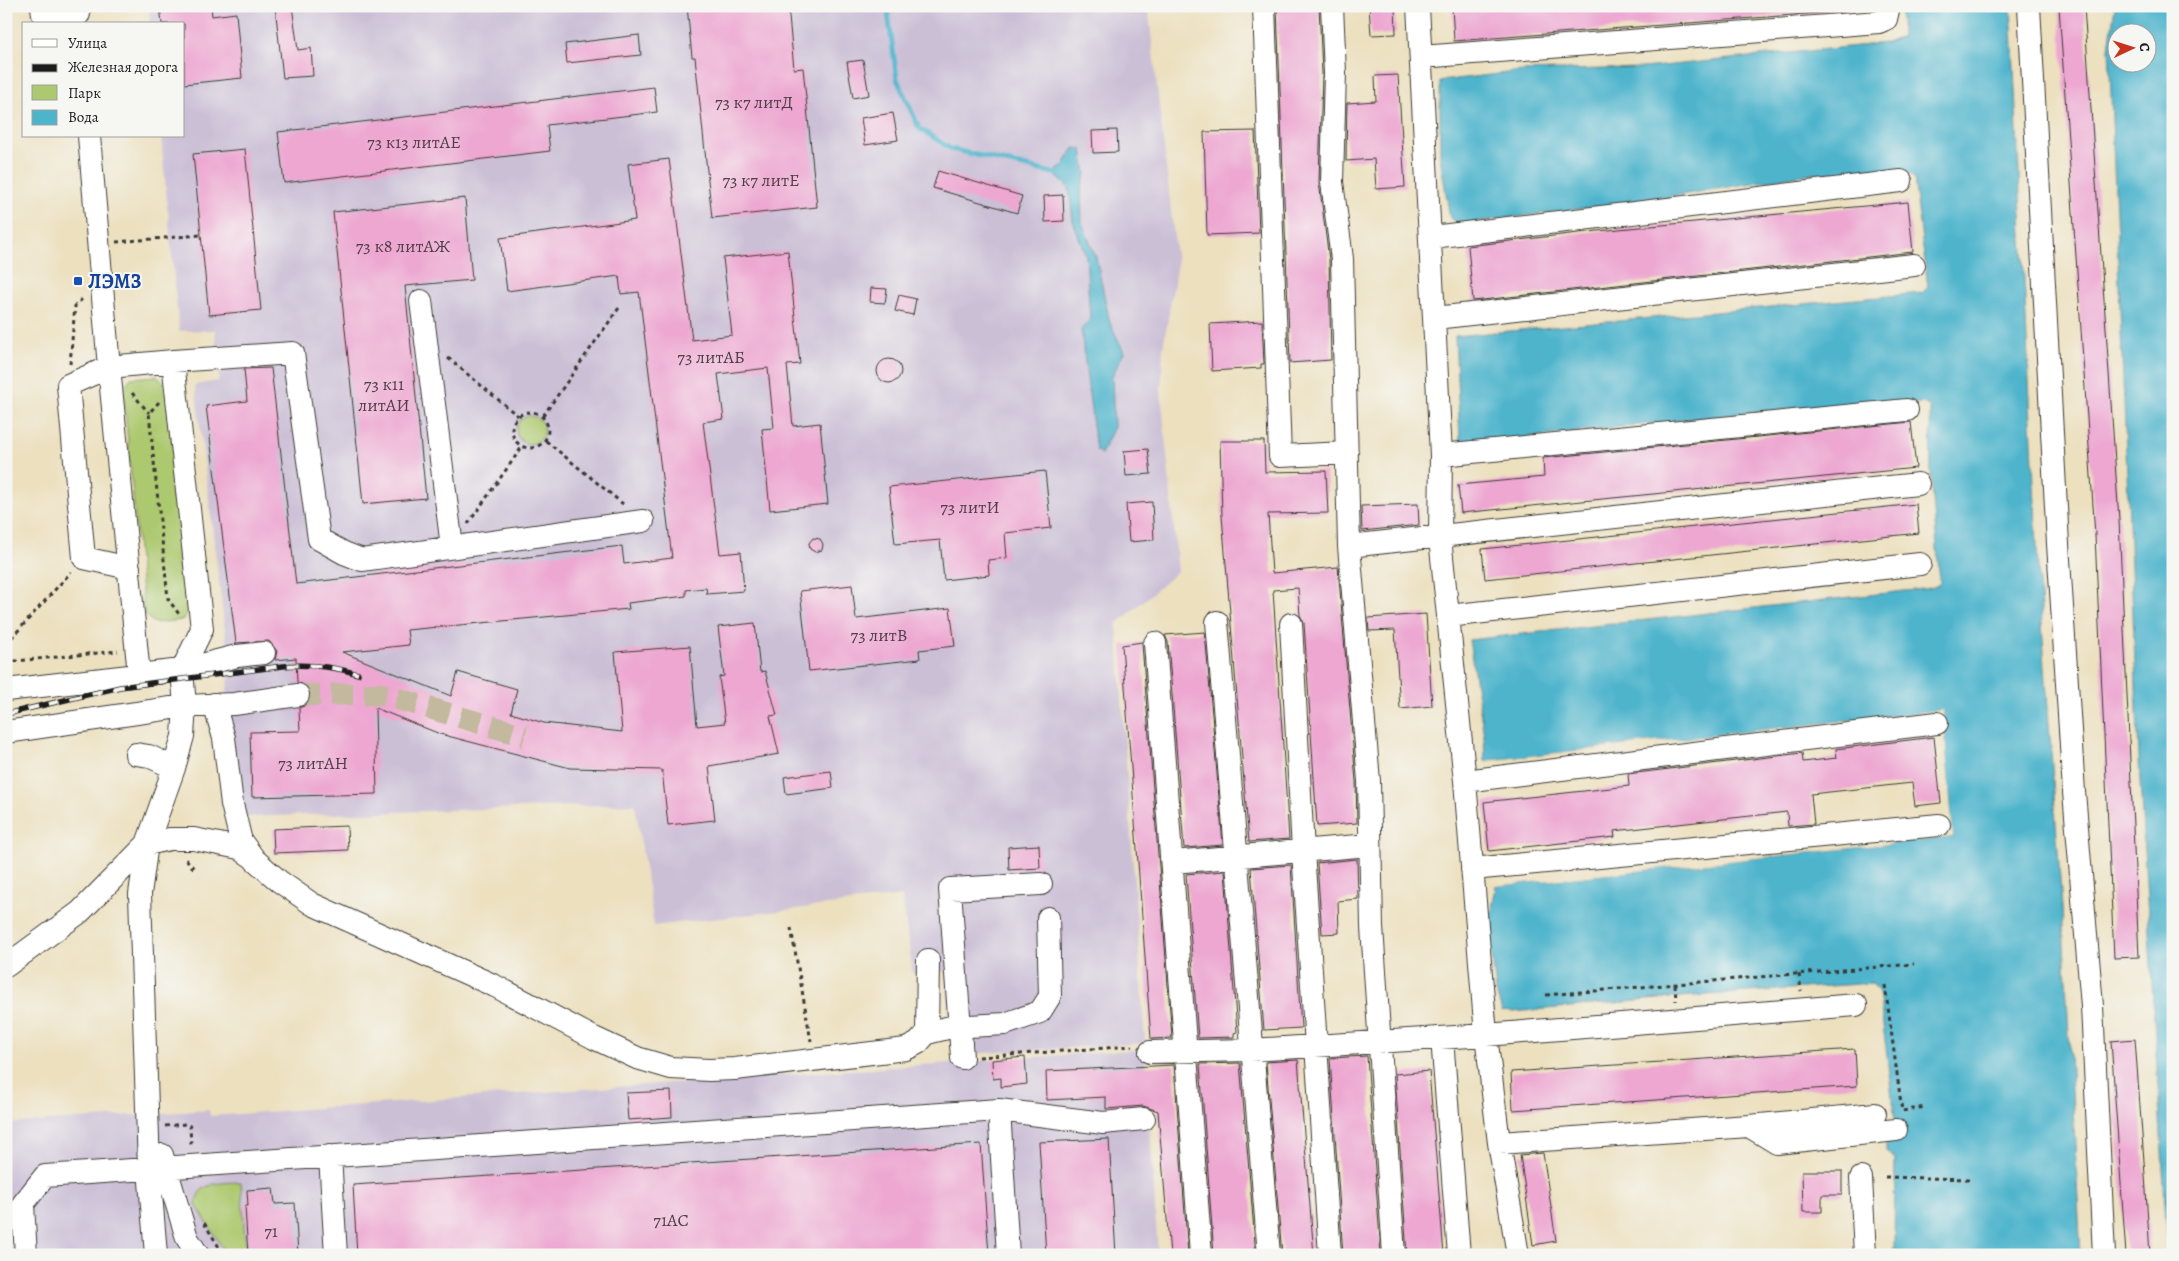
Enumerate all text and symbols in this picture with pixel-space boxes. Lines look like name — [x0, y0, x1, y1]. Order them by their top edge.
legend — [22, 22, 185, 138]
north arrow — [2106, 22, 2156, 72]
text: Улица — [68, 33, 107, 53]
text: С — [2135, 42, 2154, 52]
text: Железная дорога — [68, 57, 178, 77]
text: Парк — [68, 83, 101, 103]
house number: 73 к7 литД — [715, 90, 793, 114]
text: Вода — [68, 107, 99, 127]
house number: 73 к13 литАЕ — [367, 130, 461, 154]
house number: 73 к7 литЕ — [722, 168, 800, 192]
house number: 73 к8 литАЖ — [356, 234, 451, 258]
place label: ЛЭМЗ — [88, 268, 142, 295]
marker: ЛЭМЗ — [72, 275, 84, 287]
house number: 73 литАБ — [677, 345, 745, 369]
house number: 73 к11 литАИ — [358, 372, 410, 417]
house number: 73 литИ — [940, 495, 1000, 519]
house number: 73 литВ — [851, 623, 907, 647]
house number: 73 литАН — [278, 751, 348, 775]
house number: 71АС — [653, 1208, 689, 1232]
house number: 71 — [264, 1219, 278, 1243]

